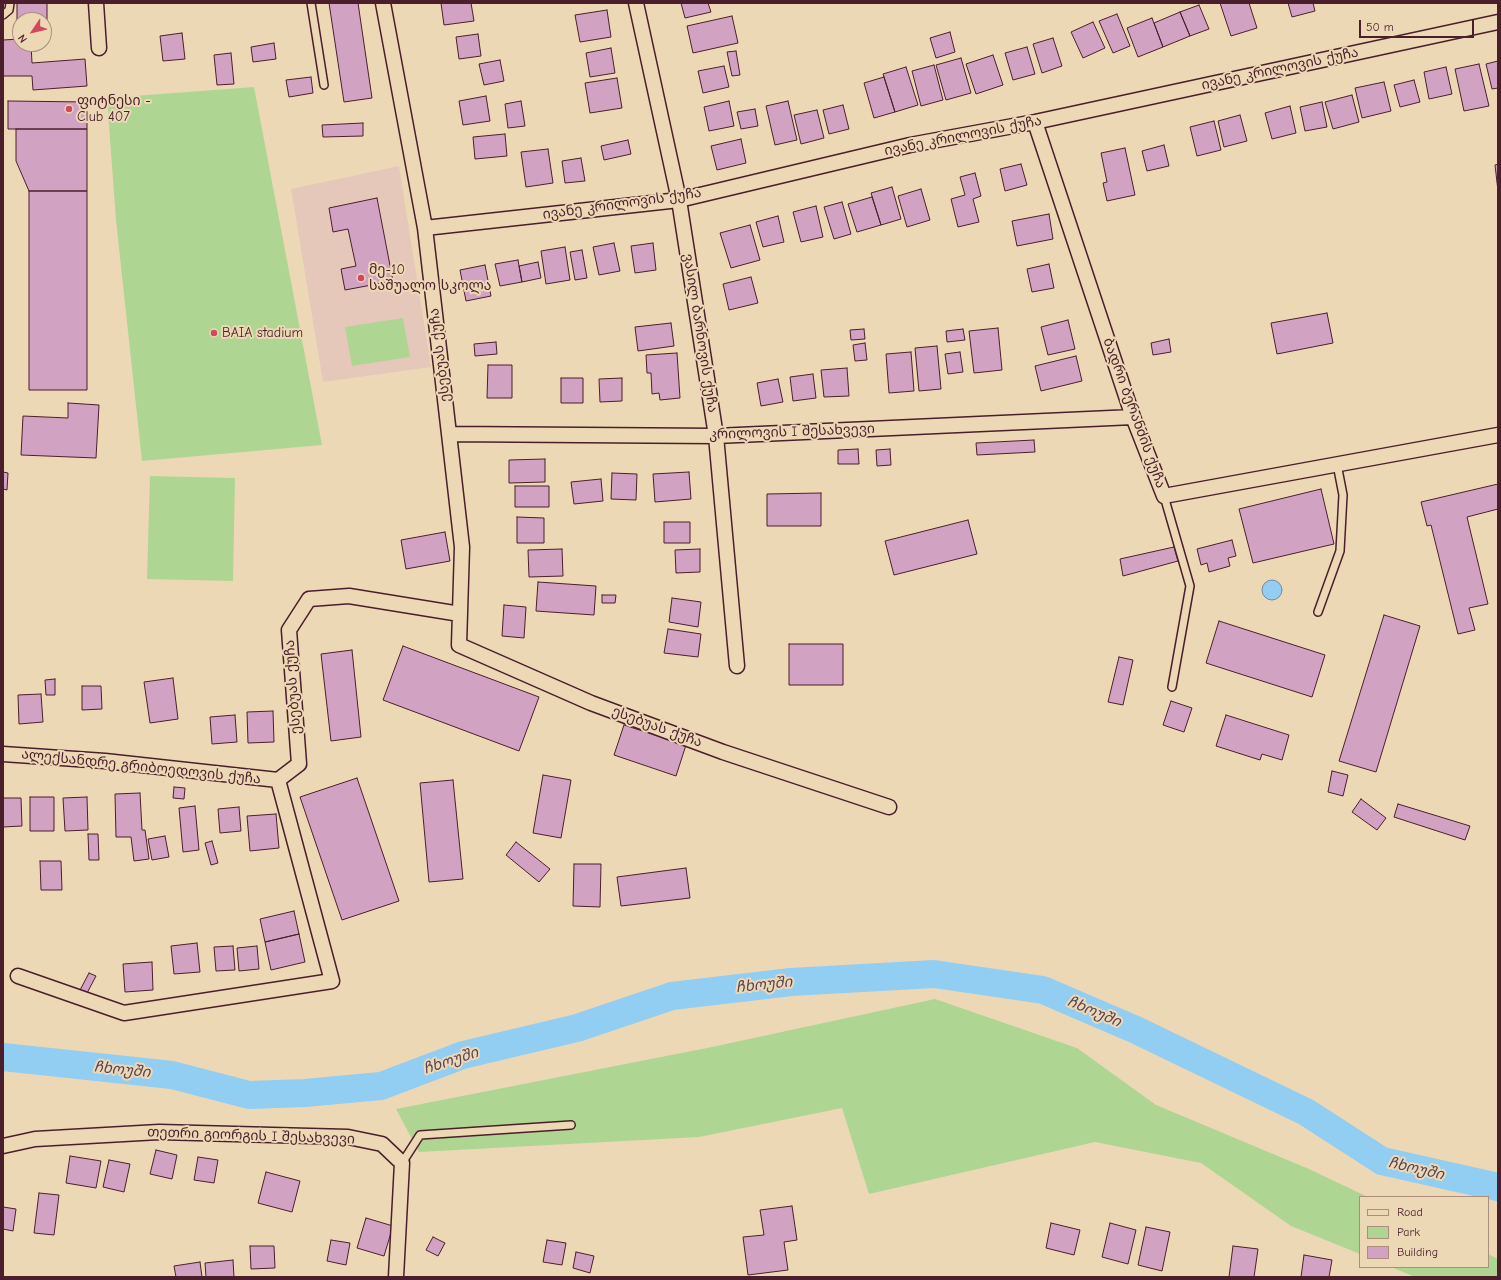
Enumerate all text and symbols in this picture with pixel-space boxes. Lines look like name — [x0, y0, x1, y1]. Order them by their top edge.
north arrow — [12, 12, 52, 52]
scale bar — [1361, 12, 1476, 38]
text: 50 m — [1366, 20, 1394, 34]
text: N — [15, 32, 30, 45]
street label: ივანე კრილოვის ქუჩა — [1200, 44, 1360, 94]
place label: ფიტნესი - Club 407 — [77, 93, 151, 126]
marker: ფიტნესი - Club 407 — [64, 104, 74, 114]
street label: ივანე კრილოვის ქუჩა — [883, 112, 1043, 160]
street label: ივანე კრილოვის ქუჩა — [542, 185, 702, 223]
street label: ვასილ ბარნოვის ქუჩა — [679, 252, 721, 414]
place label: მე-10 საშუალო სკოლა — [369, 262, 491, 294]
marker: მე-10 საშუალო სკოლა — [356, 273, 366, 283]
street label: ესებუას ქუჩა — [426, 307, 454, 403]
place label: BAIA stadium — [222, 325, 303, 341]
marker: BAIA stadium — [209, 328, 219, 338]
street label: ბადრი ბერანძის ქუჩა — [1099, 336, 1169, 490]
street label: კრილოვის I შესახვევი — [709, 421, 875, 443]
street label: ესებუას ქუჩა — [281, 639, 305, 735]
street label: ესებუას ქუჩა — [610, 703, 704, 751]
street label: ალექსანდრე გრიბოედოვის ქუჩა — [20, 746, 262, 788]
water label: ჩხოუში — [735, 973, 793, 997]
water label: ჩხოუში — [1064, 993, 1124, 1031]
water label: ჩხოუში — [421, 1044, 481, 1078]
water label: ჩხოუში — [93, 1058, 151, 1082]
street label: თეთრი გიორგის I შესახვევი — [147, 1124, 355, 1148]
water label: ჩხოუში — [1386, 1154, 1446, 1184]
legend — [1359, 1196, 1489, 1268]
text: Road — [1397, 1205, 1423, 1219]
text: Park — [1397, 1225, 1420, 1239]
text: Building — [1397, 1245, 1438, 1259]

